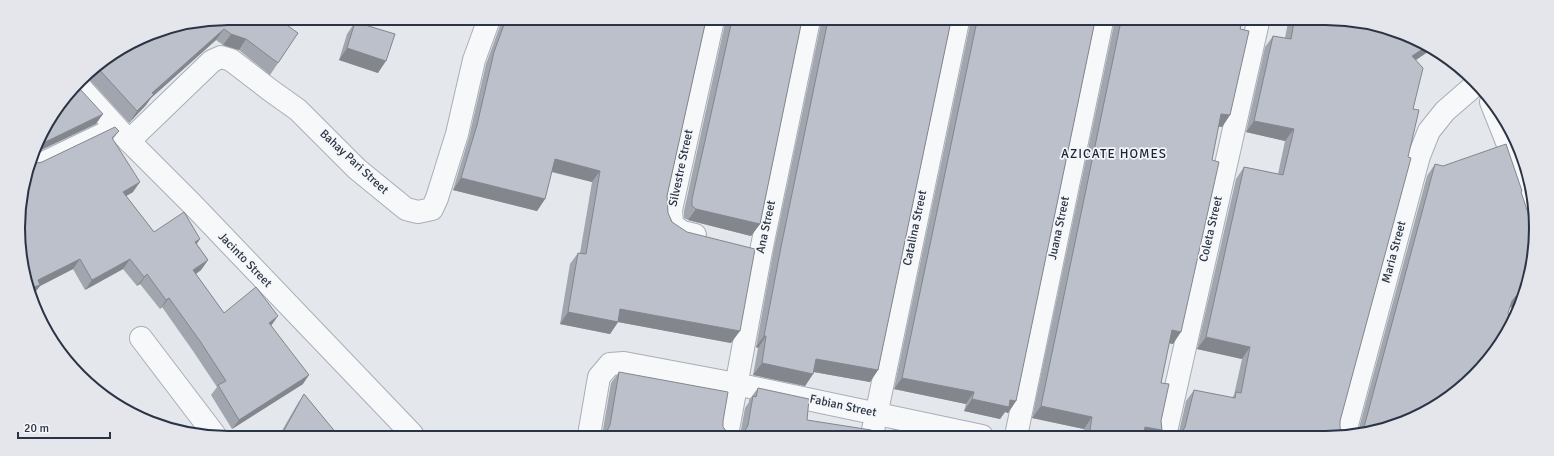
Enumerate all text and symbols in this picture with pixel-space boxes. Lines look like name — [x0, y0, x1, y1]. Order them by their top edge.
street label: Bahay Pari Street — [317, 126, 391, 198]
street label: Silvestre Street — [666, 128, 696, 208]
district label: AZICATE HOMES — [1061, 146, 1167, 162]
street label: Catalina Street — [900, 189, 930, 267]
street label: Juana Street — [1045, 195, 1073, 261]
street label: Coleta Street — [1196, 195, 1226, 263]
street label: Ana Street — [753, 199, 779, 255]
street label: Maria Street — [1379, 219, 1409, 285]
street label: Jacinto Street — [215, 229, 275, 291]
street label: Fabian Street — [808, 392, 878, 420]
scale bar — [18, 414, 110, 440]
text: 20 m — [24, 421, 49, 436]

